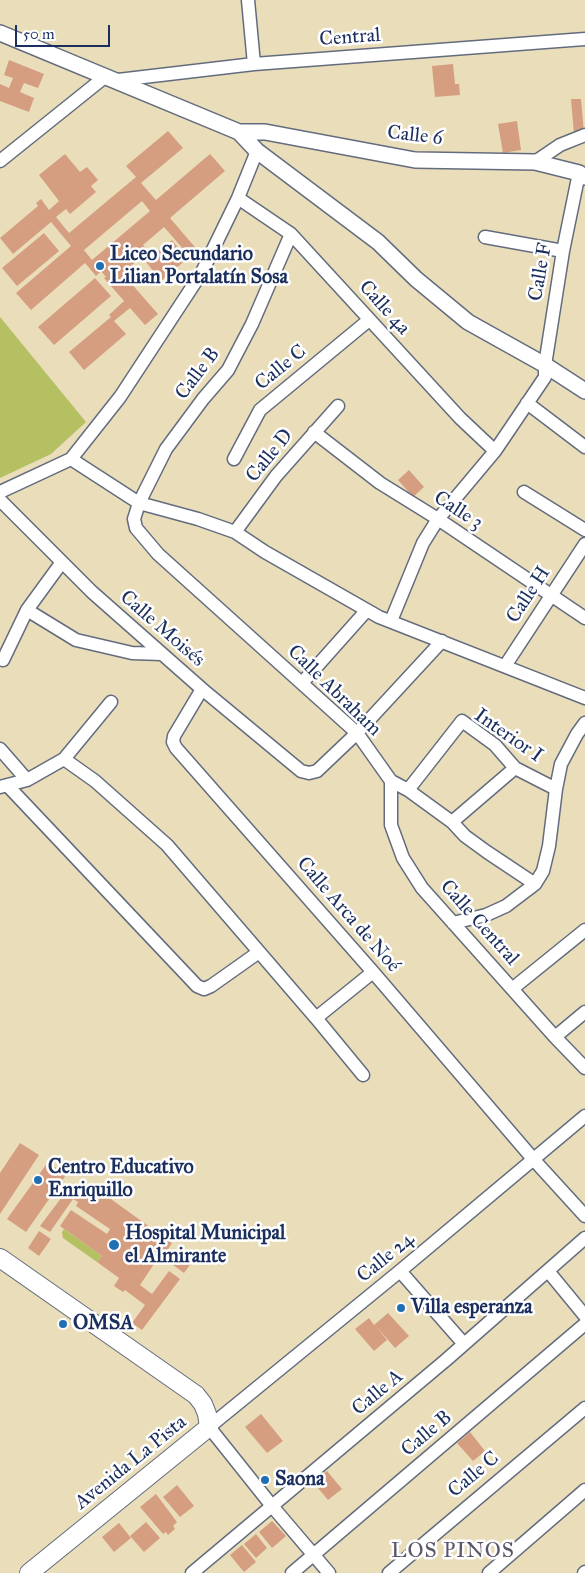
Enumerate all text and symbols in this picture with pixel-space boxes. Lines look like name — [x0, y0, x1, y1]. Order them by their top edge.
scale bar — [18, 15, 112, 47]
street label: Central — [319, 24, 381, 52]
text: 50 m — [23, 25, 55, 43]
street label: Calle 6 — [386, 121, 444, 151]
street label: Calle F — [524, 241, 558, 303]
place label: Liceo Secundario Lilian Portalatín Sosa — [110, 243, 288, 290]
marker: Liceo Secundario Lilian Portalatín Sosa — [94, 260, 106, 272]
street label: Calle 4a — [353, 276, 415, 340]
street label: Calle C — [250, 340, 312, 396]
street label: Calle B — [171, 343, 225, 405]
street label: Calle D — [241, 425, 299, 487]
street label: Calle 3 — [429, 486, 487, 536]
street label: Calle H — [502, 562, 556, 628]
street label: Calle Moisés — [115, 586, 209, 672]
street label: Calle Abraham — [282, 640, 386, 742]
street label: Interior I — [469, 704, 547, 768]
street label: Calle Arca de Noé — [291, 852, 405, 978]
street label: Calle Central — [434, 875, 524, 971]
place label: Centro Educativo Enriquillo — [48, 1156, 194, 1203]
marker: Centro Educativo Enriquillo — [32, 1174, 44, 1186]
place label: Hospital Municipal el Almirante — [125, 1222, 285, 1269]
street label: Calle 24 — [353, 1228, 419, 1288]
marker: Hospital Municipal el Almirante — [107, 1238, 121, 1252]
place label: Villa esperanza — [411, 1296, 532, 1320]
marker: Villa esperanza — [395, 1302, 407, 1314]
place label: OMSA — [73, 1312, 134, 1336]
marker: OMSA — [57, 1318, 69, 1330]
street label: Calle A — [348, 1365, 408, 1421]
street label: Calle B — [397, 1406, 457, 1462]
street label: Avenida La Pista — [70, 1411, 192, 1515]
street label: Calle C — [444, 1447, 504, 1503]
place label: Saona — [275, 1468, 324, 1492]
marker: Saona — [259, 1474, 271, 1486]
district label: LOS PINOS — [390, 1539, 516, 1565]

